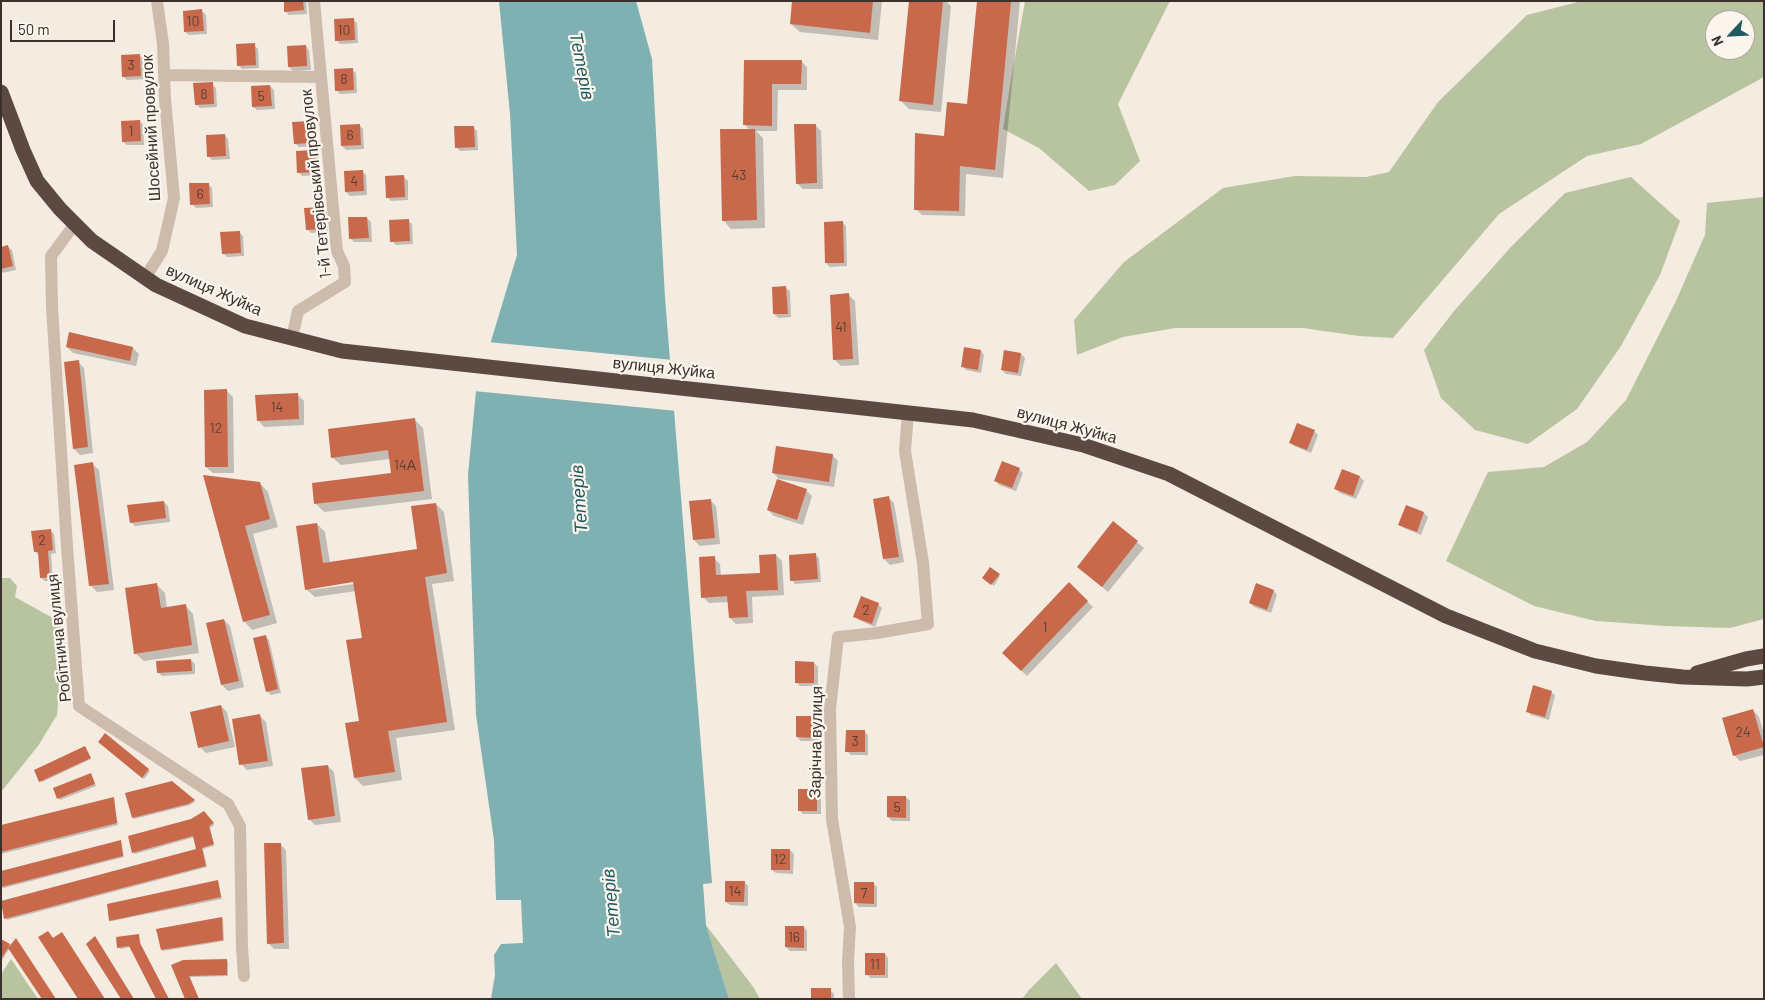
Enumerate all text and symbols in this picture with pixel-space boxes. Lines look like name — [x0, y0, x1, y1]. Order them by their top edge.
scale bar — [12, 10, 118, 42]
north arrow — [1705, 10, 1755, 60]
house number: 10 — [187, 13, 199, 29]
text: 50 m — [18, 20, 50, 38]
house number: 10 — [338, 22, 350, 38]
water label: Тетерів — [565, 30, 599, 102]
text: N — [1707, 33, 1727, 49]
street label: Шосейний провулок — [138, 54, 164, 202]
house number: 3 — [127, 57, 135, 73]
house number: 8 — [340, 71, 348, 87]
house number: 8 — [200, 86, 208, 102]
house number: 5 — [257, 88, 265, 104]
street label: 1-й Тетерівський провулок — [297, 88, 335, 280]
house number: 1 — [129, 123, 133, 139]
house number: 6 — [346, 127, 354, 143]
house number: 43 — [732, 167, 746, 183]
house number: 4 — [350, 173, 358, 189]
house number: 6 — [196, 186, 204, 202]
street label: вулиця Жуйка — [163, 260, 265, 320]
house number: 41 — [835, 319, 847, 335]
street label: вулиця Жуйка — [612, 353, 716, 383]
house number: 14 — [271, 399, 283, 415]
street label: вулиця Жуйка — [1015, 402, 1119, 448]
house number: 12 — [210, 420, 222, 436]
house number: 14А — [394, 457, 416, 473]
water label: Тетерів — [566, 464, 592, 534]
house number: 2 — [38, 532, 46, 548]
street label: Робітнича вулиця — [43, 573, 75, 703]
house number: 2 — [862, 602, 870, 618]
house number: 1 — [1043, 619, 1047, 635]
street label: Зарічна вулиця — [805, 686, 827, 798]
house number: 24 — [1735, 724, 1751, 740]
house number: 3 — [851, 733, 859, 749]
house number: 5 — [893, 799, 901, 815]
house number: 12 — [774, 851, 786, 867]
water label: Тетерів — [597, 868, 625, 938]
house number: 14 — [729, 883, 741, 899]
house number: 7 — [861, 885, 867, 901]
house number: 16 — [788, 929, 800, 945]
house number: 11 — [870, 956, 880, 972]

